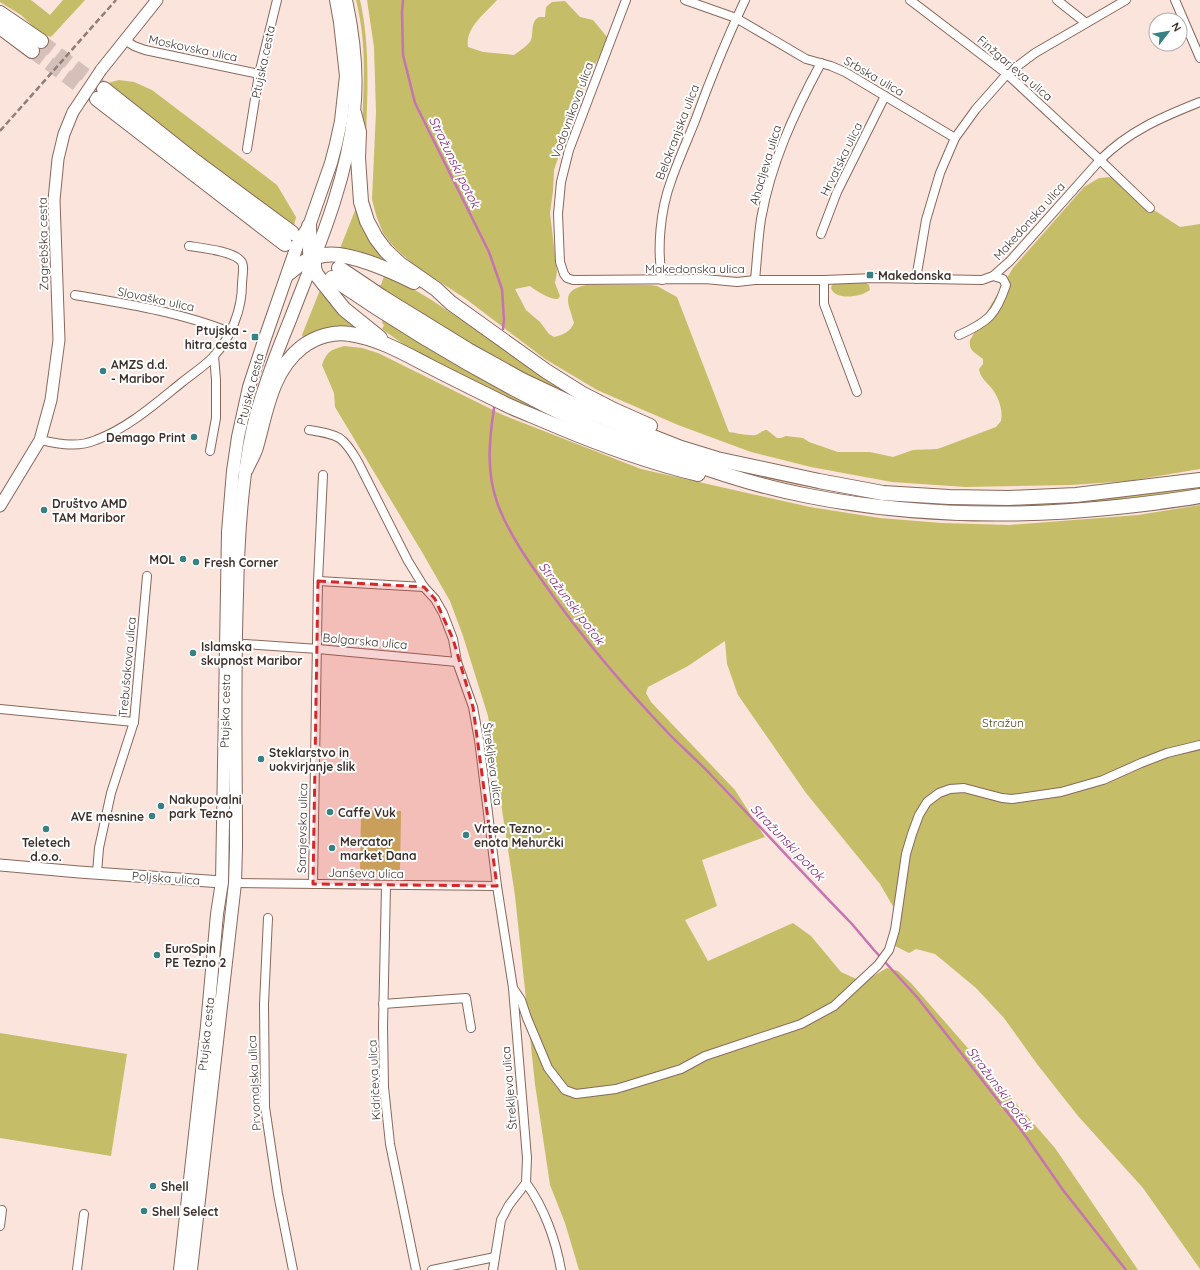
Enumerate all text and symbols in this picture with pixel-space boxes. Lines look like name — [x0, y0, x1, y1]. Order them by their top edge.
north arrow — [1148, 12, 1188, 52]
text: N — [1168, 20, 1185, 34]
street label: Ptujska cesta — [248, 24, 278, 100]
street label: Moskovska ulica — [147, 31, 239, 65]
street label: Finžgarjeva ulica — [974, 32, 1056, 104]
street label: Srbska ulica — [841, 53, 907, 99]
street label: Vodovnikova ulica — [548, 60, 596, 160]
street label: Belokranjska ulica — [652, 82, 702, 182]
water label: Stražunski potok — [426, 114, 485, 211]
street label: Hrvatska ulica — [817, 120, 865, 198]
street label: Ahacljeva ulica — [746, 123, 784, 207]
street label: Makedonska ulica — [990, 179, 1068, 263]
street label: Zagrebška cesta — [35, 197, 51, 291]
street label: Makedonska ulica — [645, 261, 745, 276]
place label: Makedonska — [878, 268, 951, 283]
marker: Makedonska — [865, 270, 875, 280]
street label: Slovaška ulica — [116, 284, 196, 314]
place label: Ptujska - hitra cesta — [185, 323, 247, 352]
marker: Ptujska - hitra cesta — [250, 332, 260, 342]
street label: Ptujska cesta — [233, 351, 267, 427]
place label: AMZS d.d. - Maribor — [111, 357, 168, 386]
marker: AMZS d.d. - Maribor — [98, 366, 108, 376]
place label: Demago Print — [106, 430, 186, 445]
marker: Demago Print — [189, 432, 199, 442]
place label: Društvo AMD TAM Maribor — [52, 496, 128, 525]
marker: Društvo AMD TAM Maribor — [39, 505, 49, 515]
place label: MOL — [149, 552, 175, 567]
marker: MOL — [178, 554, 188, 564]
place label: Fresh Corner — [204, 555, 279, 570]
marker: Fresh Corner — [191, 557, 201, 567]
water label: Stražunski potok — [536, 558, 609, 649]
street label: Trebušakova ulica — [115, 616, 139, 718]
street label: Bolgarska ulica — [322, 630, 408, 652]
place label: Islamska skupnost Maribor — [201, 639, 302, 668]
marker: Islamska skupnost Maribor — [188, 648, 198, 658]
street label: Ptujska cesta — [217, 674, 233, 748]
park label: Stražun — [982, 715, 1024, 730]
street label: Štrekljeva ulica — [480, 722, 506, 806]
place label: Steklarstvo in uokvirjanje slik — [269, 745, 356, 774]
marker: Steklarstvo in uokvirjanje slik — [256, 754, 266, 764]
street label: Sarajevska ulica — [294, 783, 310, 873]
place label: Nakupovalni park Tezno — [169, 792, 242, 821]
marker: Nakupovalni park Tezno — [156, 801, 166, 811]
water label: Stražunski potok — [748, 801, 829, 884]
place label: Caffe Vuk — [338, 805, 396, 820]
marker: Caffe Vuk — [325, 807, 335, 817]
place label: AVE mesnine — [71, 809, 144, 824]
marker: AVE mesnine — [147, 811, 157, 821]
place label: Vrtec Tezno - enota Mehurčki — [474, 821, 564, 850]
marker: Teletech d.o.o. — [41, 824, 51, 834]
marker: Vrtec Tezno - enota Mehurčki — [461, 830, 471, 840]
place label: Mercator market Dana — [340, 834, 417, 863]
place label: Teletech d.o.o. — [22, 835, 70, 864]
marker: Mercator market Dana — [327, 843, 337, 853]
street label: Janševa ulica — [328, 865, 404, 881]
street label: Poljska ulica — [131, 868, 201, 888]
place label: EuroSpin PE Tezno 2 — [165, 941, 226, 970]
marker: EuroSpin PE Tezno 2 — [152, 950, 162, 960]
street label: Ptujska cesta — [195, 996, 217, 1072]
street label: Prvomajska ulica — [244, 1035, 264, 1131]
street label: Kidričeva ulica — [364, 1039, 384, 1121]
water label: Stražunski potok — [964, 1043, 1037, 1134]
street label: Štrekljeva ulica — [498, 1046, 520, 1130]
place label: Shell — [161, 1179, 189, 1194]
marker: Shell — [148, 1181, 158, 1191]
place label: Shell Select — [152, 1204, 219, 1219]
marker: Shell Select — [139, 1206, 149, 1216]

